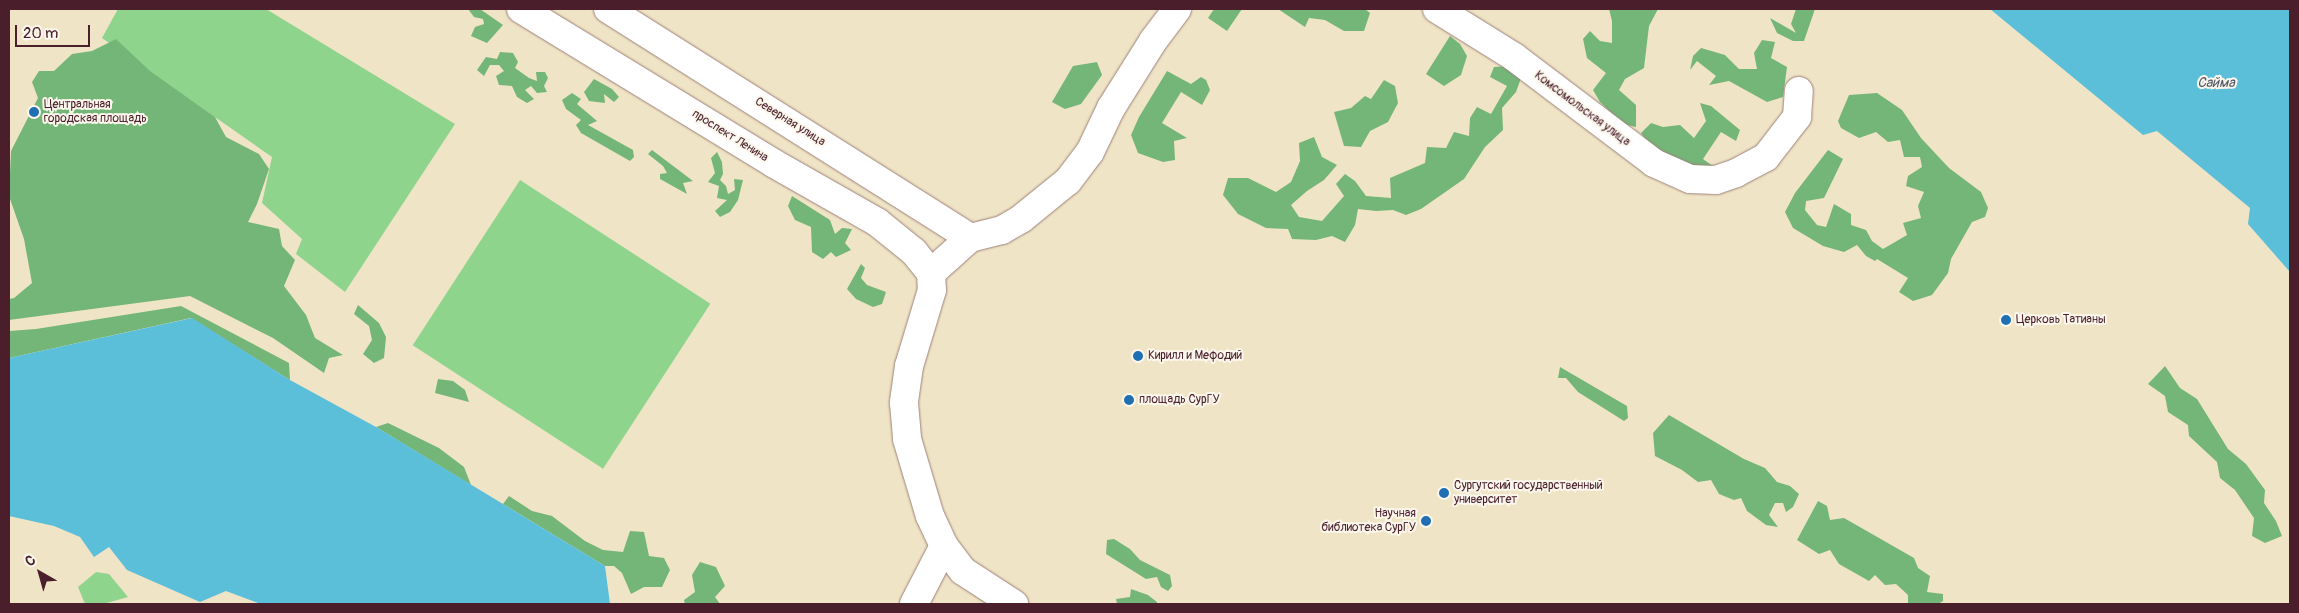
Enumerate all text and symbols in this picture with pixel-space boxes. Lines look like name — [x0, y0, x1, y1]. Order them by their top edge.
scale bar — [18, 15, 92, 47]
text: 20 m — [23, 24, 58, 43]
street label: Комсомольская улица — [1531, 68, 1633, 150]
water label: Сайма — [2197, 75, 2235, 91]
street label: Северная улица — [752, 95, 828, 149]
place label: Центральная городская площадь — [44, 98, 147, 126]
marker: Центральная городская площадь — [28, 106, 40, 118]
street label: проспект Ленина — [689, 107, 771, 165]
place label: Церковь Татианы — [2016, 313, 2106, 327]
marker: Церковь Татианы — [2000, 314, 2012, 326]
place label: Кирилл и Мефодий — [1148, 349, 1242, 363]
marker: Кирилл и Мефодий — [1132, 350, 1144, 362]
place label: площадь СурГУ — [1139, 393, 1220, 407]
marker: площадь СурГУ — [1123, 394, 1135, 406]
place label: Сургутский государственный университет — [1454, 479, 1603, 507]
marker: Сургутский государственный университет — [1438, 487, 1450, 499]
place label: Научная библиотека СурГУ — [1321, 507, 1416, 535]
marker: Научная библиотека СурГУ — [1420, 515, 1432, 527]
north arrow — [15, 548, 65, 598]
text: С — [22, 551, 39, 570]

